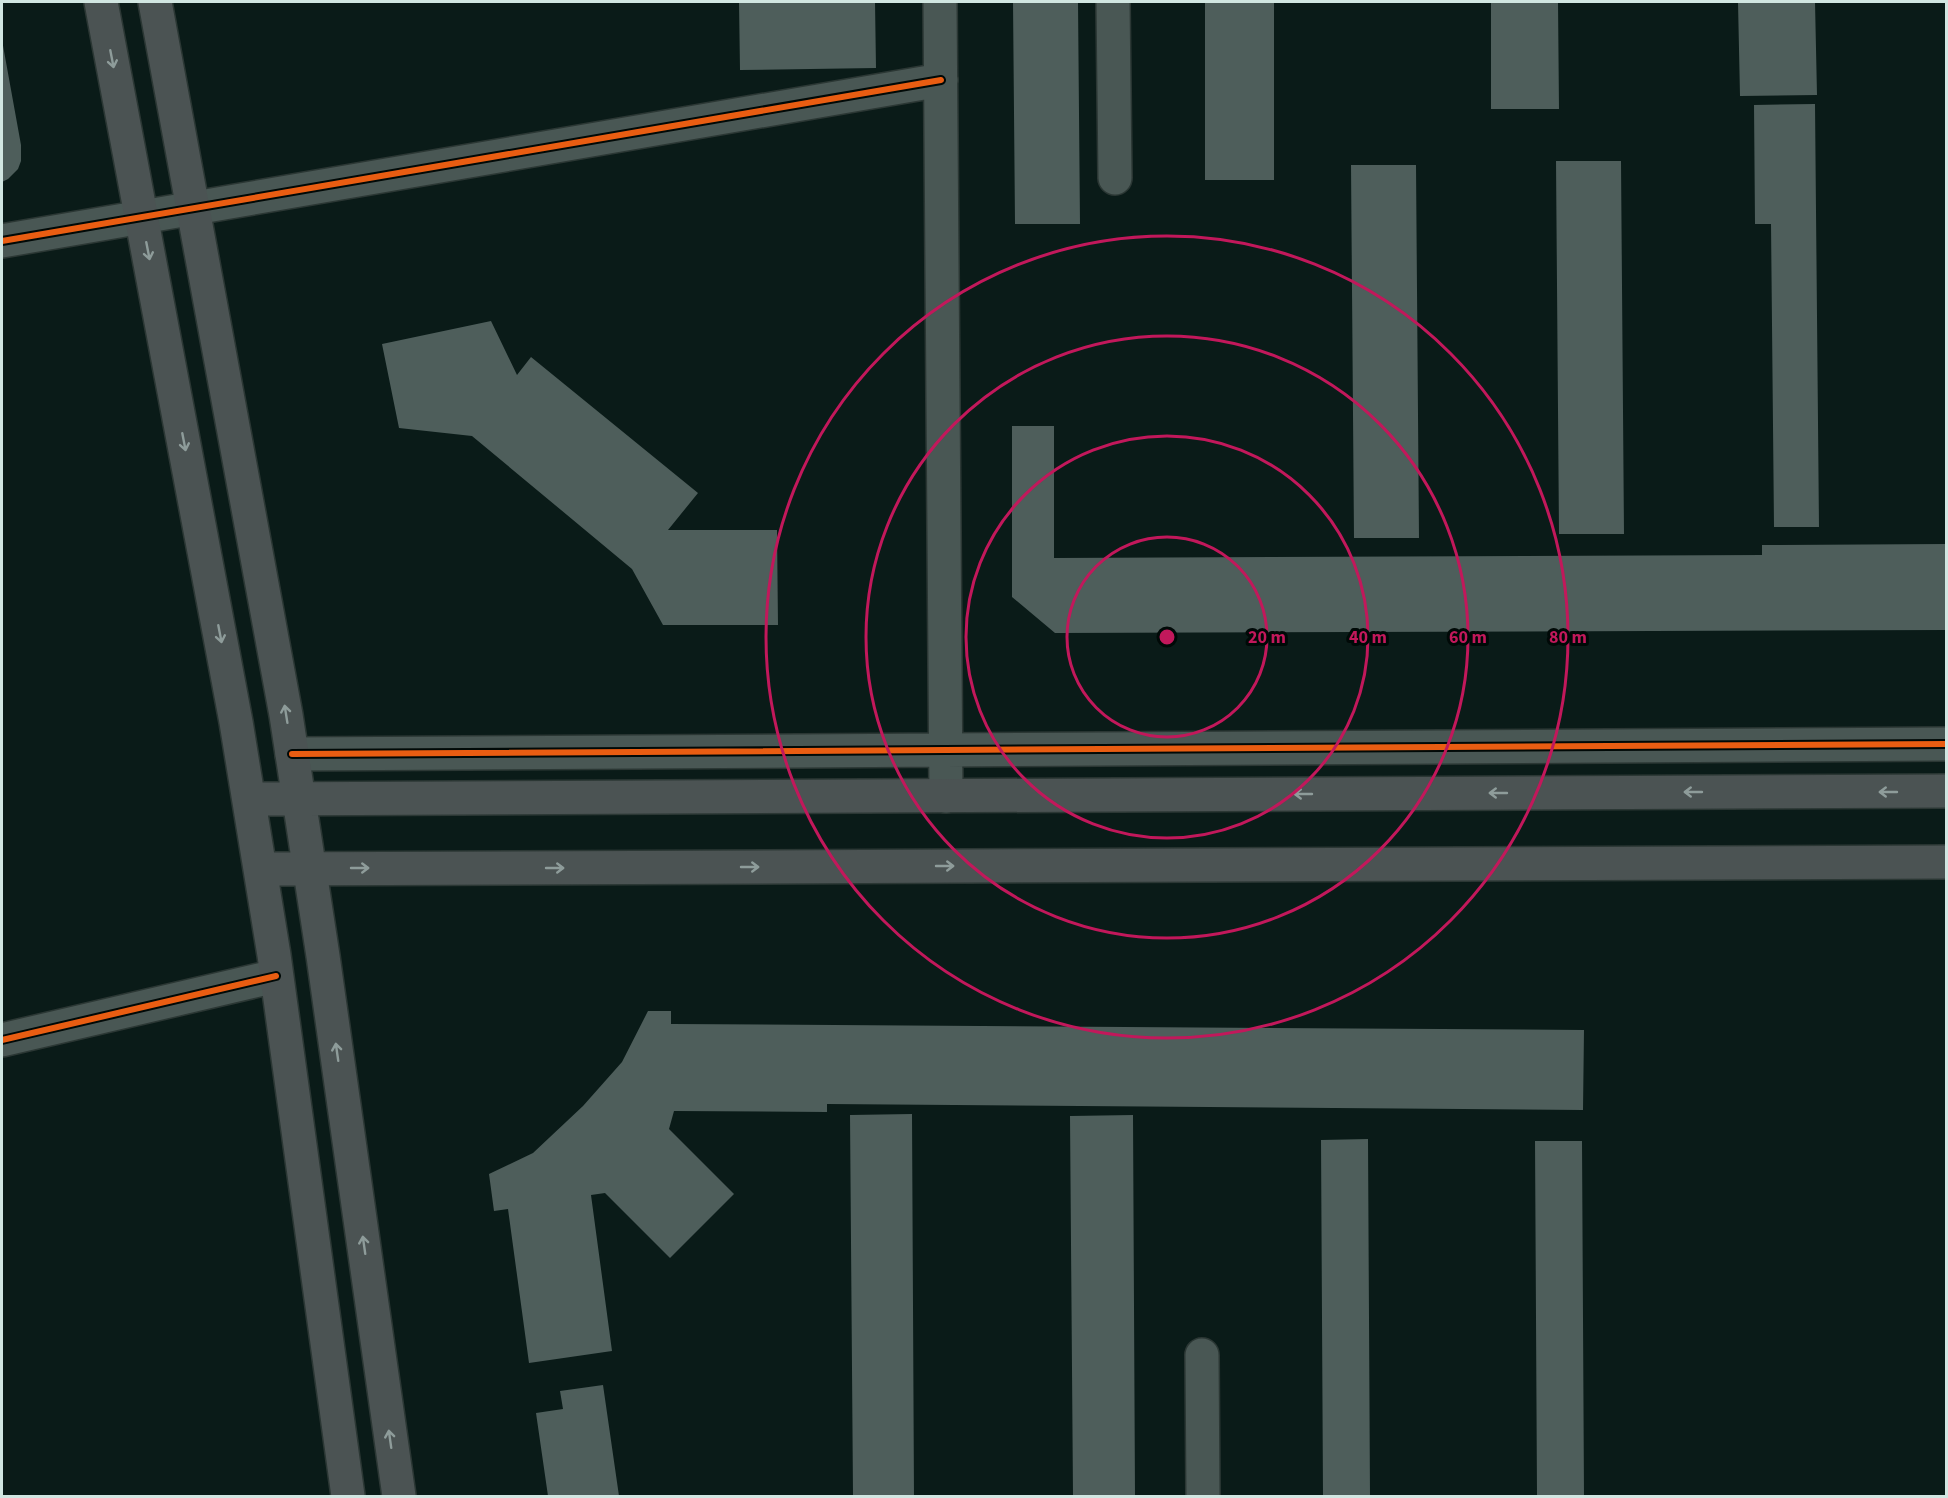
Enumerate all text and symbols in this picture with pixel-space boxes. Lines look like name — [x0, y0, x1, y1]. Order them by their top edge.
one-way arrow — [107, 49, 118, 68]
one-way arrow — [143, 240, 154, 260]
one-way arrow — [179, 432, 190, 452]
one-way arrow — [215, 624, 226, 643]
text: 20 m — [1248, 625, 1286, 650]
text: 40 m — [1349, 625, 1387, 650]
text: 60 m — [1449, 625, 1487, 650]
text: 80 m — [1549, 625, 1587, 650]
centre of rings — [1157, 627, 1177, 647]
one-way arrow — [280, 705, 291, 724]
one-way arrow — [1684, 786, 1704, 798]
one-way arrow — [1879, 786, 1899, 798]
one-way arrow — [1489, 787, 1509, 799]
one-way arrow — [1294, 788, 1314, 800]
one-way arrow — [935, 860, 955, 872]
one-way arrow — [740, 861, 760, 873]
one-way arrow — [350, 862, 370, 874]
one-way arrow — [545, 862, 565, 873]
one-way arrow — [331, 1043, 342, 1063]
one-way arrow — [358, 1236, 369, 1256]
one-way arrow — [385, 1429, 396, 1449]

